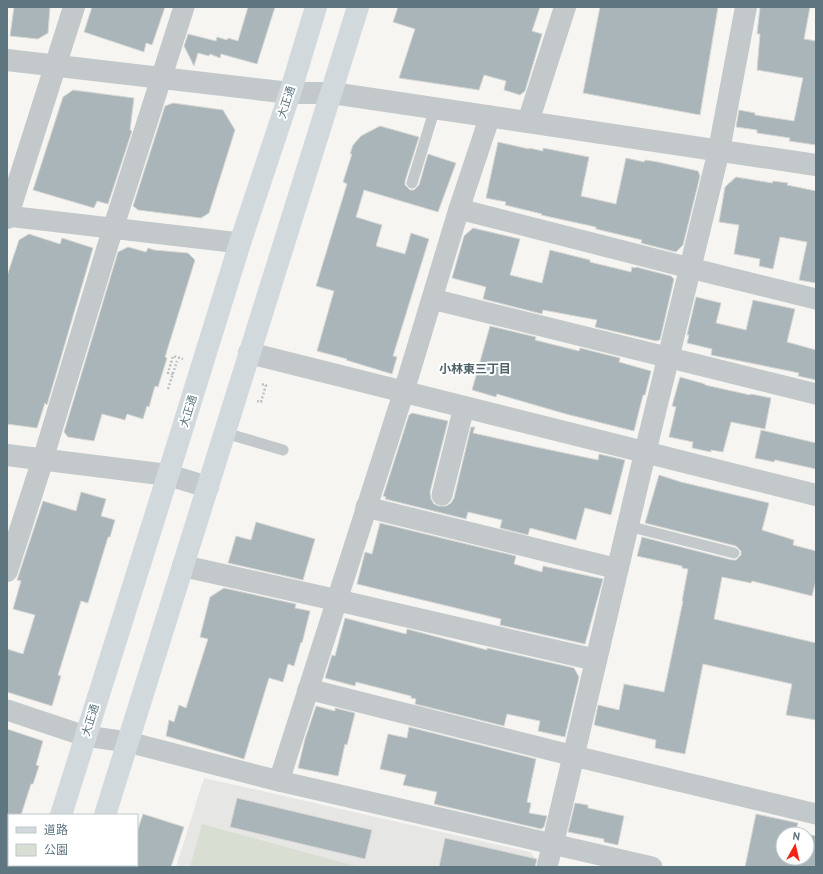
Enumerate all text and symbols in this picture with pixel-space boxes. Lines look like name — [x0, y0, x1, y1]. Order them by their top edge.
street label: 大正通 — [274, 84, 298, 120]
district label: 小林東三丁目 — [439, 361, 511, 376]
street label: 大正通 — [176, 393, 200, 429]
street label: 大正通 — [78, 702, 102, 738]
legend — [8, 814, 138, 866]
text: 道路 — [44, 822, 68, 837]
north arrow — [775, 826, 815, 866]
text: N — [792, 829, 801, 844]
text: 公園 — [44, 842, 68, 857]

